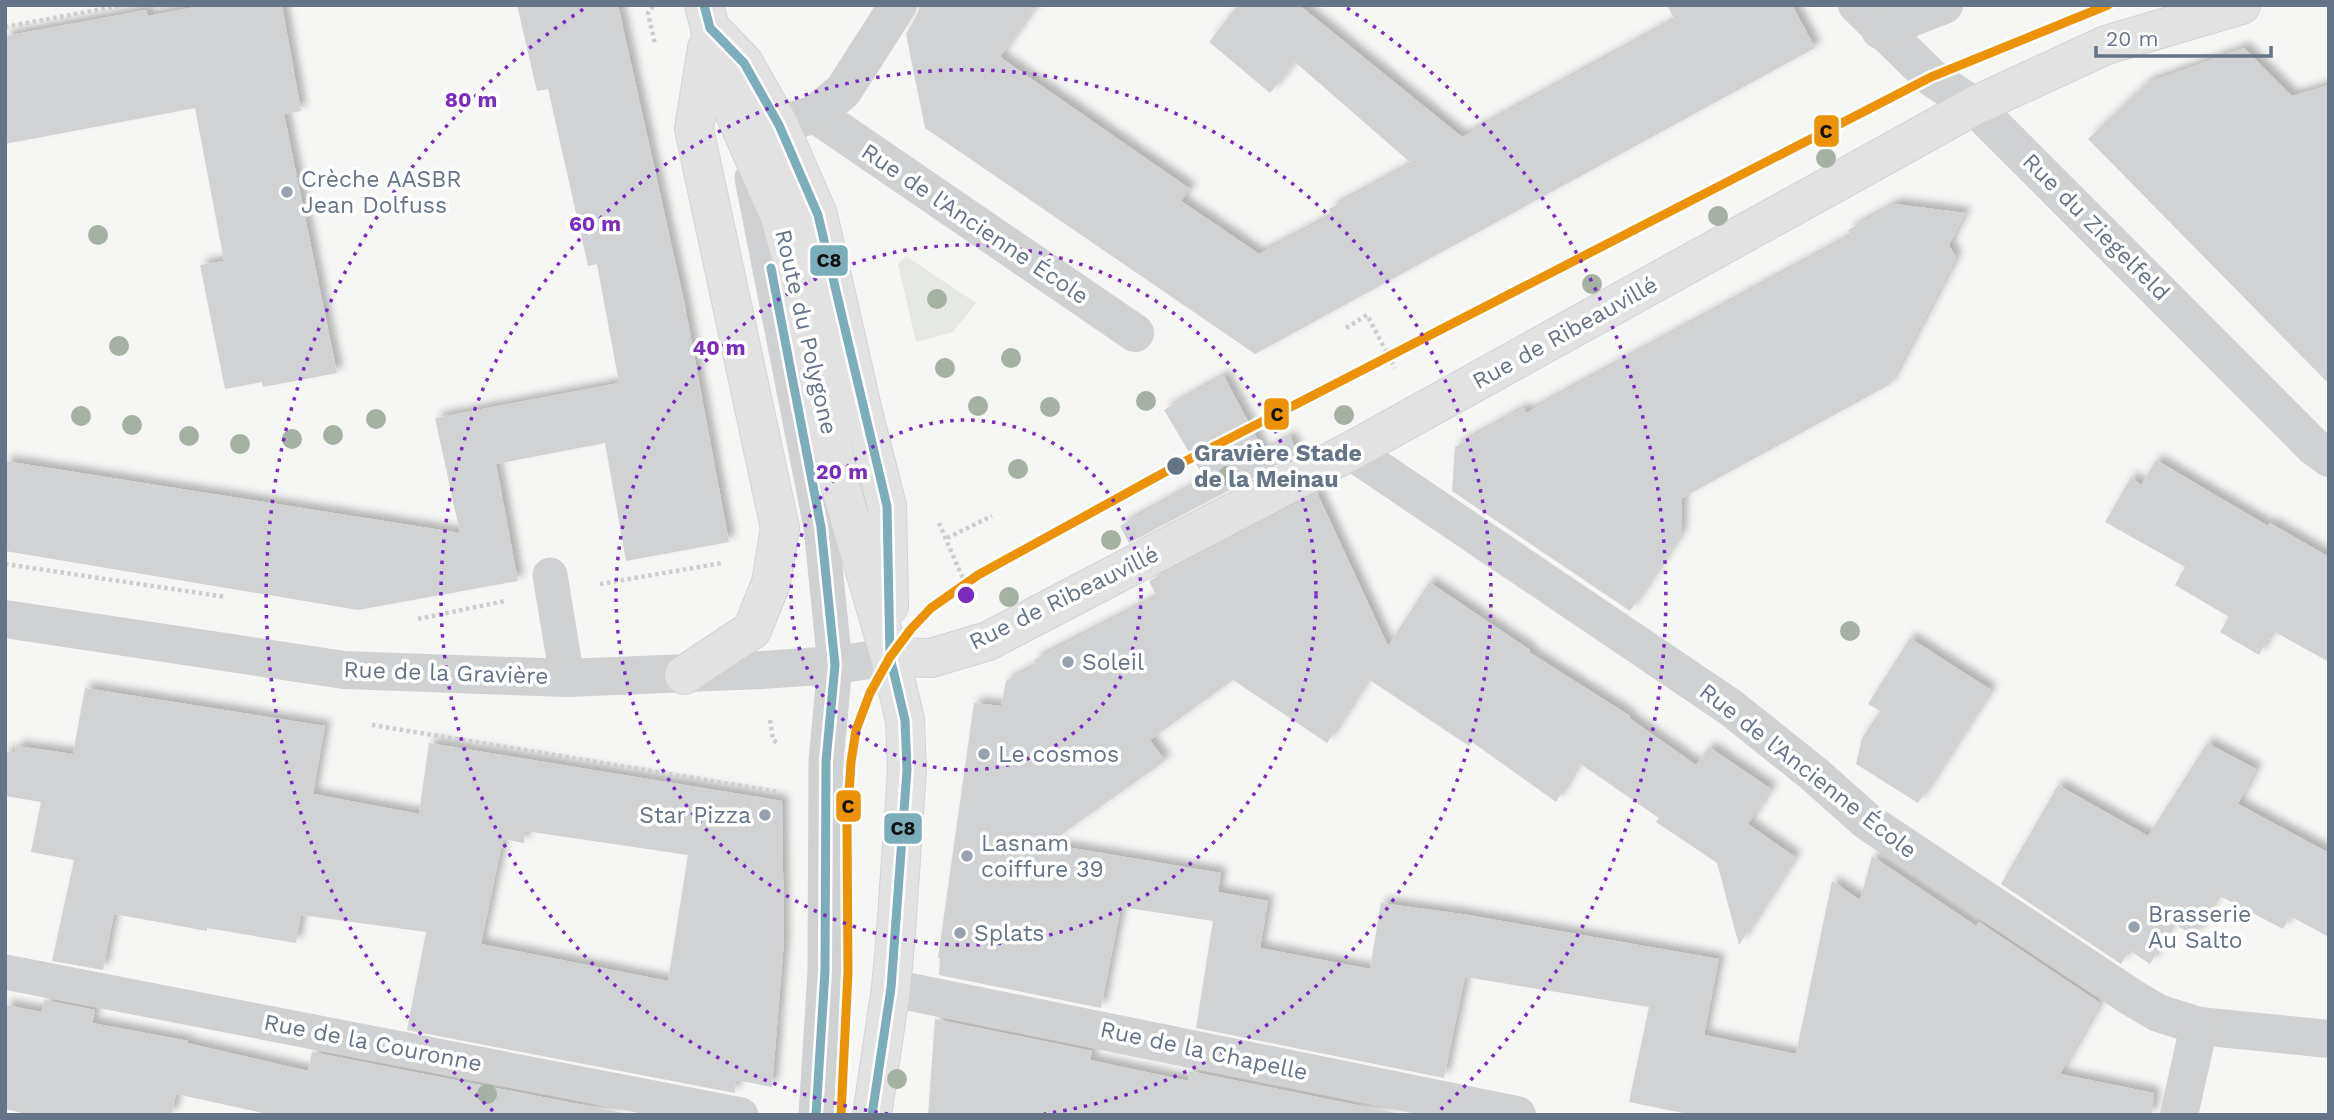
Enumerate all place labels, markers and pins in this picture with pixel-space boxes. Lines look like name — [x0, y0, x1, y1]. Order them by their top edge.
place label: Crèche AASBR Jean Dolfuss — [301, 166, 462, 219]
marker: Crèche AASBR Jean Dolfuss — [279, 184, 295, 200]
place label: Gravière Stade de la Meinau — [1194, 440, 1362, 493]
marker: Gravière Stade de la Meinau — [1165, 455, 1187, 477]
centre of rings — [954, 583, 978, 607]
place label: Soleil — [1082, 649, 1144, 676]
marker: Soleil — [1060, 654, 1076, 670]
place label: Le cosmos — [998, 741, 1119, 768]
marker: Le cosmos — [976, 746, 992, 762]
place label: Star Pizza — [639, 802, 751, 829]
marker: Star Pizza — [757, 807, 773, 823]
place label: Lasnam coiffure 39 — [981, 830, 1104, 883]
marker: Lasnam coiffure 39 — [959, 848, 975, 864]
place label: Brasserie Au Salto — [2148, 901, 2251, 954]
marker: Brasserie Au Salto — [2126, 919, 2142, 935]
place label: Splats — [974, 920, 1044, 947]
marker: Splats — [952, 925, 968, 941]

